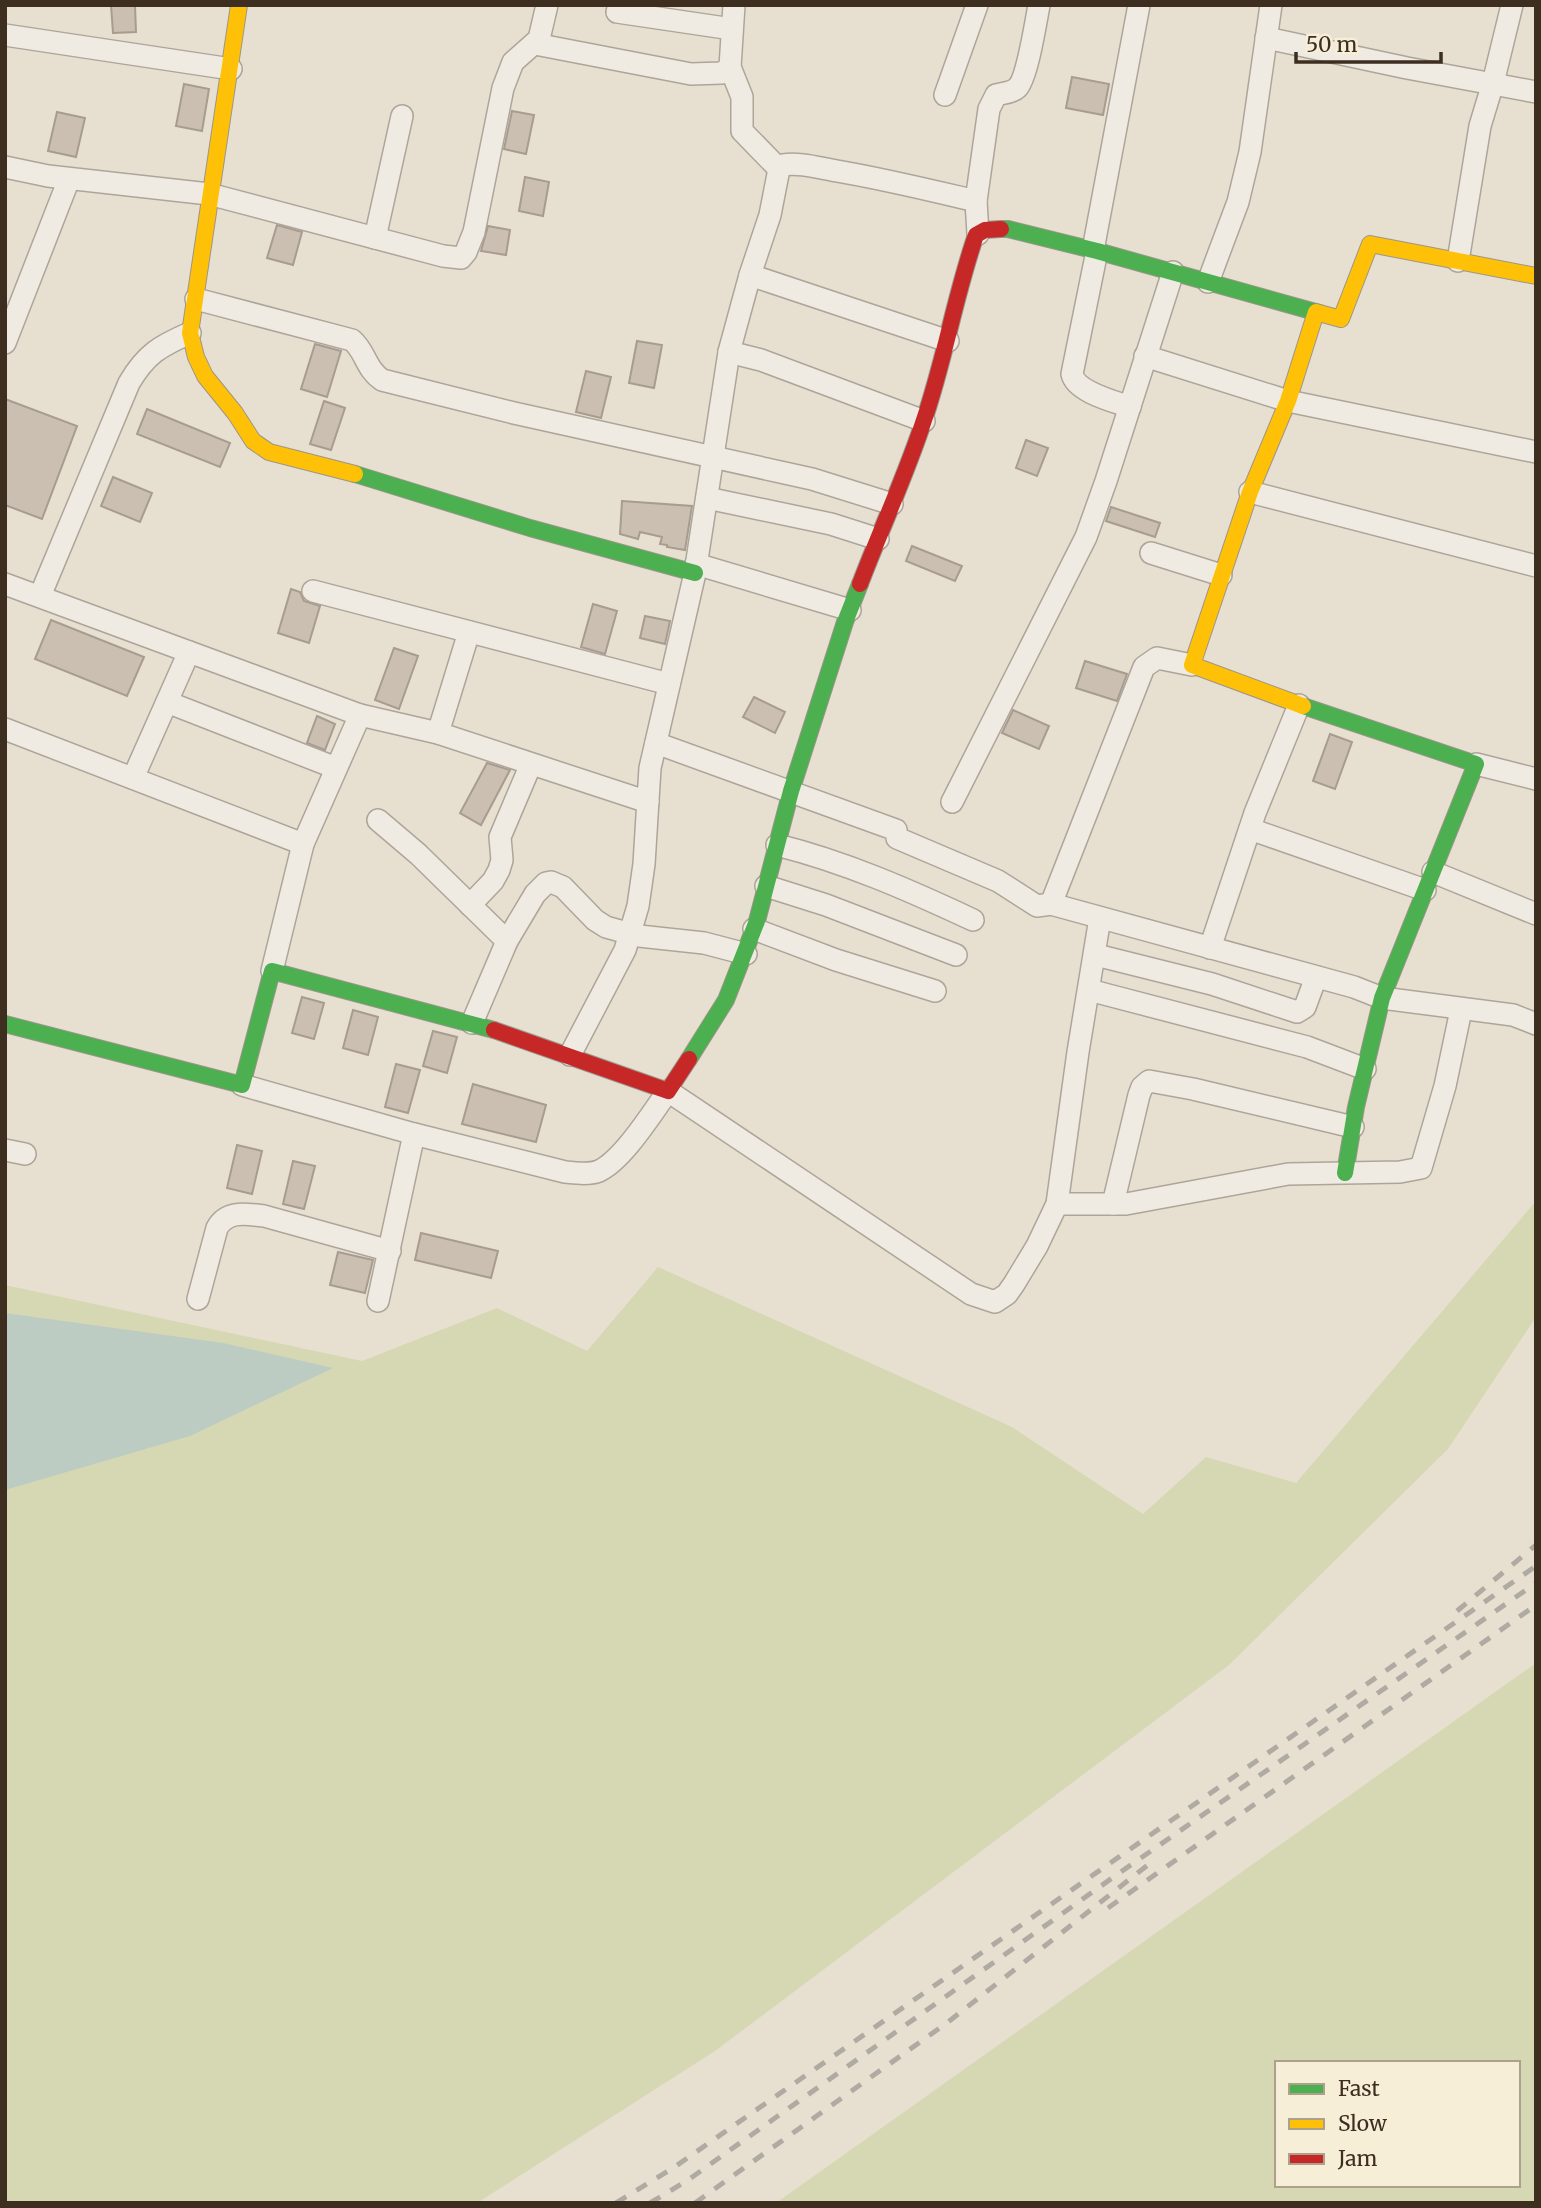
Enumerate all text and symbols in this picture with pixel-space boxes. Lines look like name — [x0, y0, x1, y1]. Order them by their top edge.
scale bar — [1296, 21, 1441, 65]
text: 50 m — [1306, 31, 1357, 58]
legend — [1275, 2061, 1520, 2187]
text: Fast — [1338, 2075, 1380, 2102]
text: Slow — [1338, 2110, 1387, 2137]
text: Jam — [1337, 2145, 1377, 2172]

